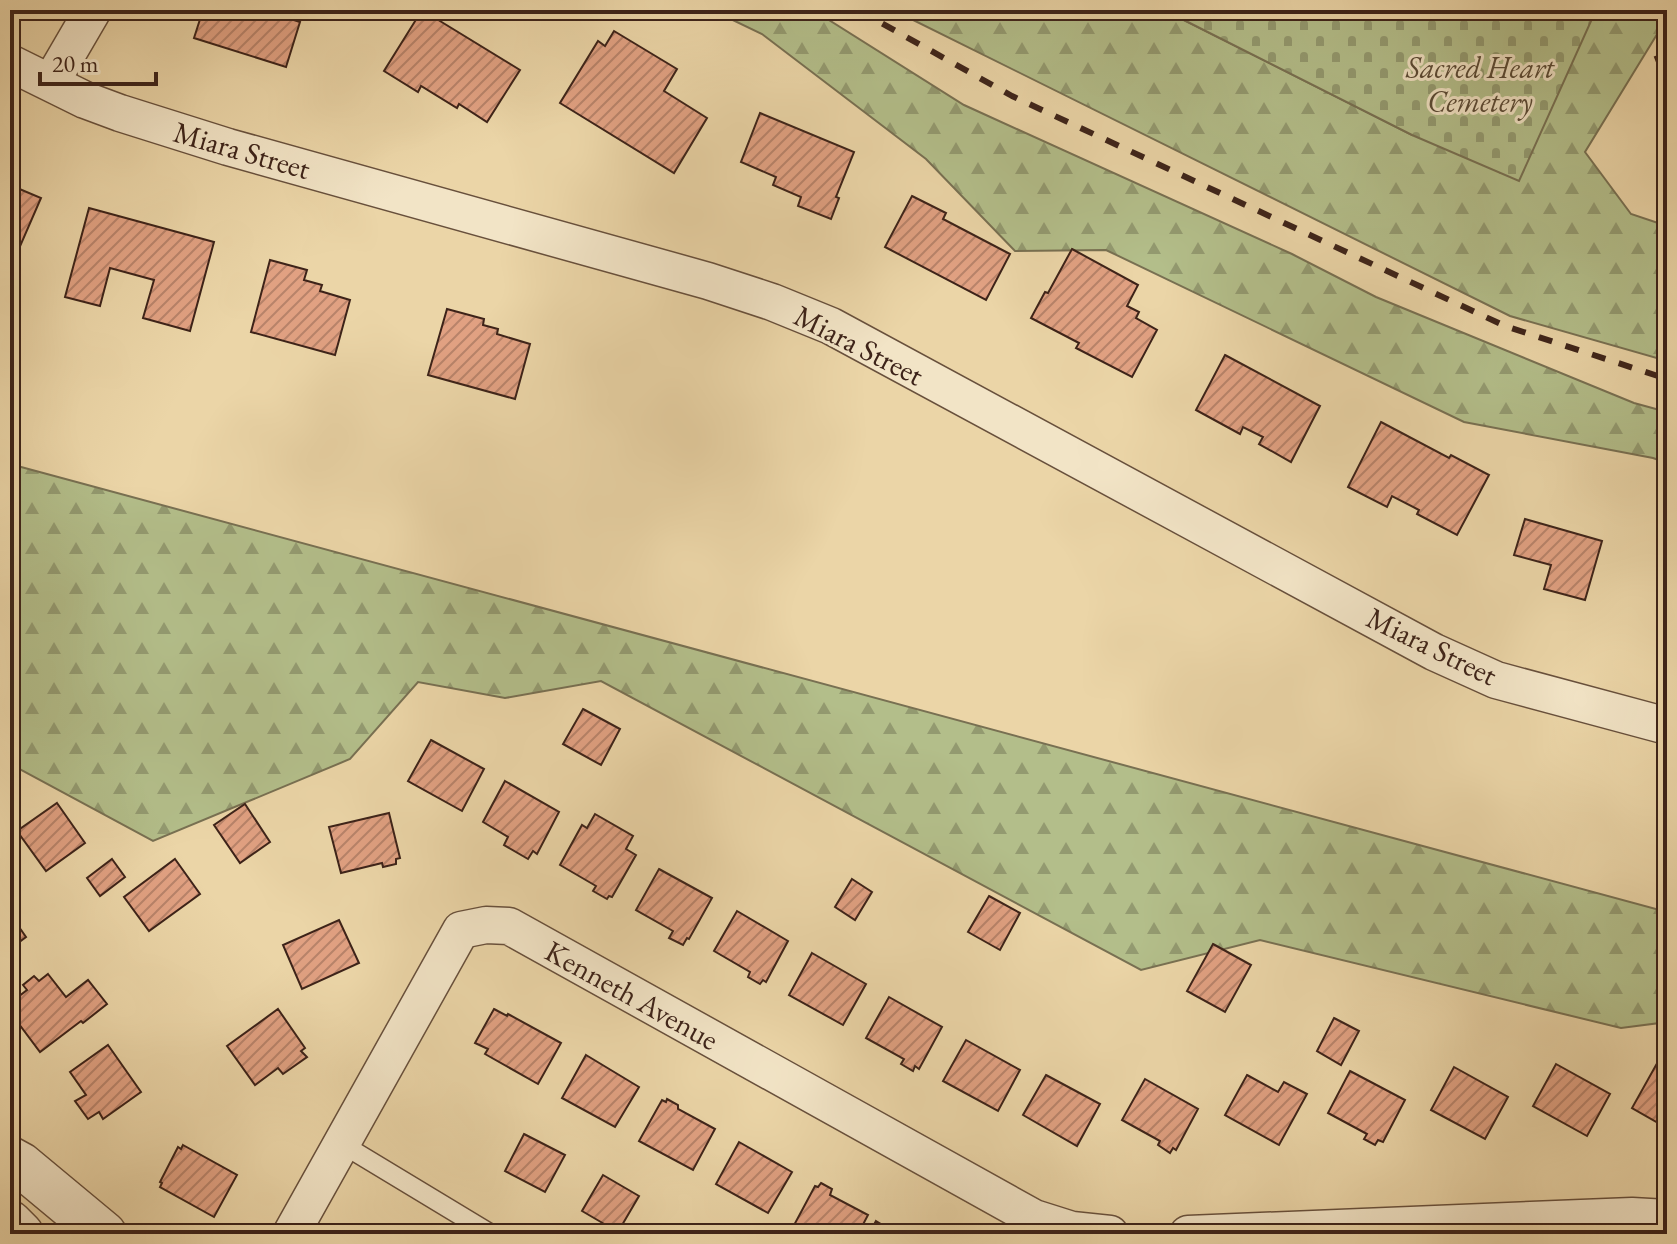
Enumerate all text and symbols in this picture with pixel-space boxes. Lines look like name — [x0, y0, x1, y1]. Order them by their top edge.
scale bar — [40, 36, 156, 86]
text: 20 m — [52, 48, 99, 79]
park label: Sacred Heart Cemetery — [1405, 48, 1555, 121]
street label: Miara Street — [169, 112, 315, 188]
street label: Miara Street — [788, 296, 931, 394]
street label: Miara Street — [1360, 598, 1504, 695]
street label: Kenneth Avenue — [538, 931, 726, 1059]

